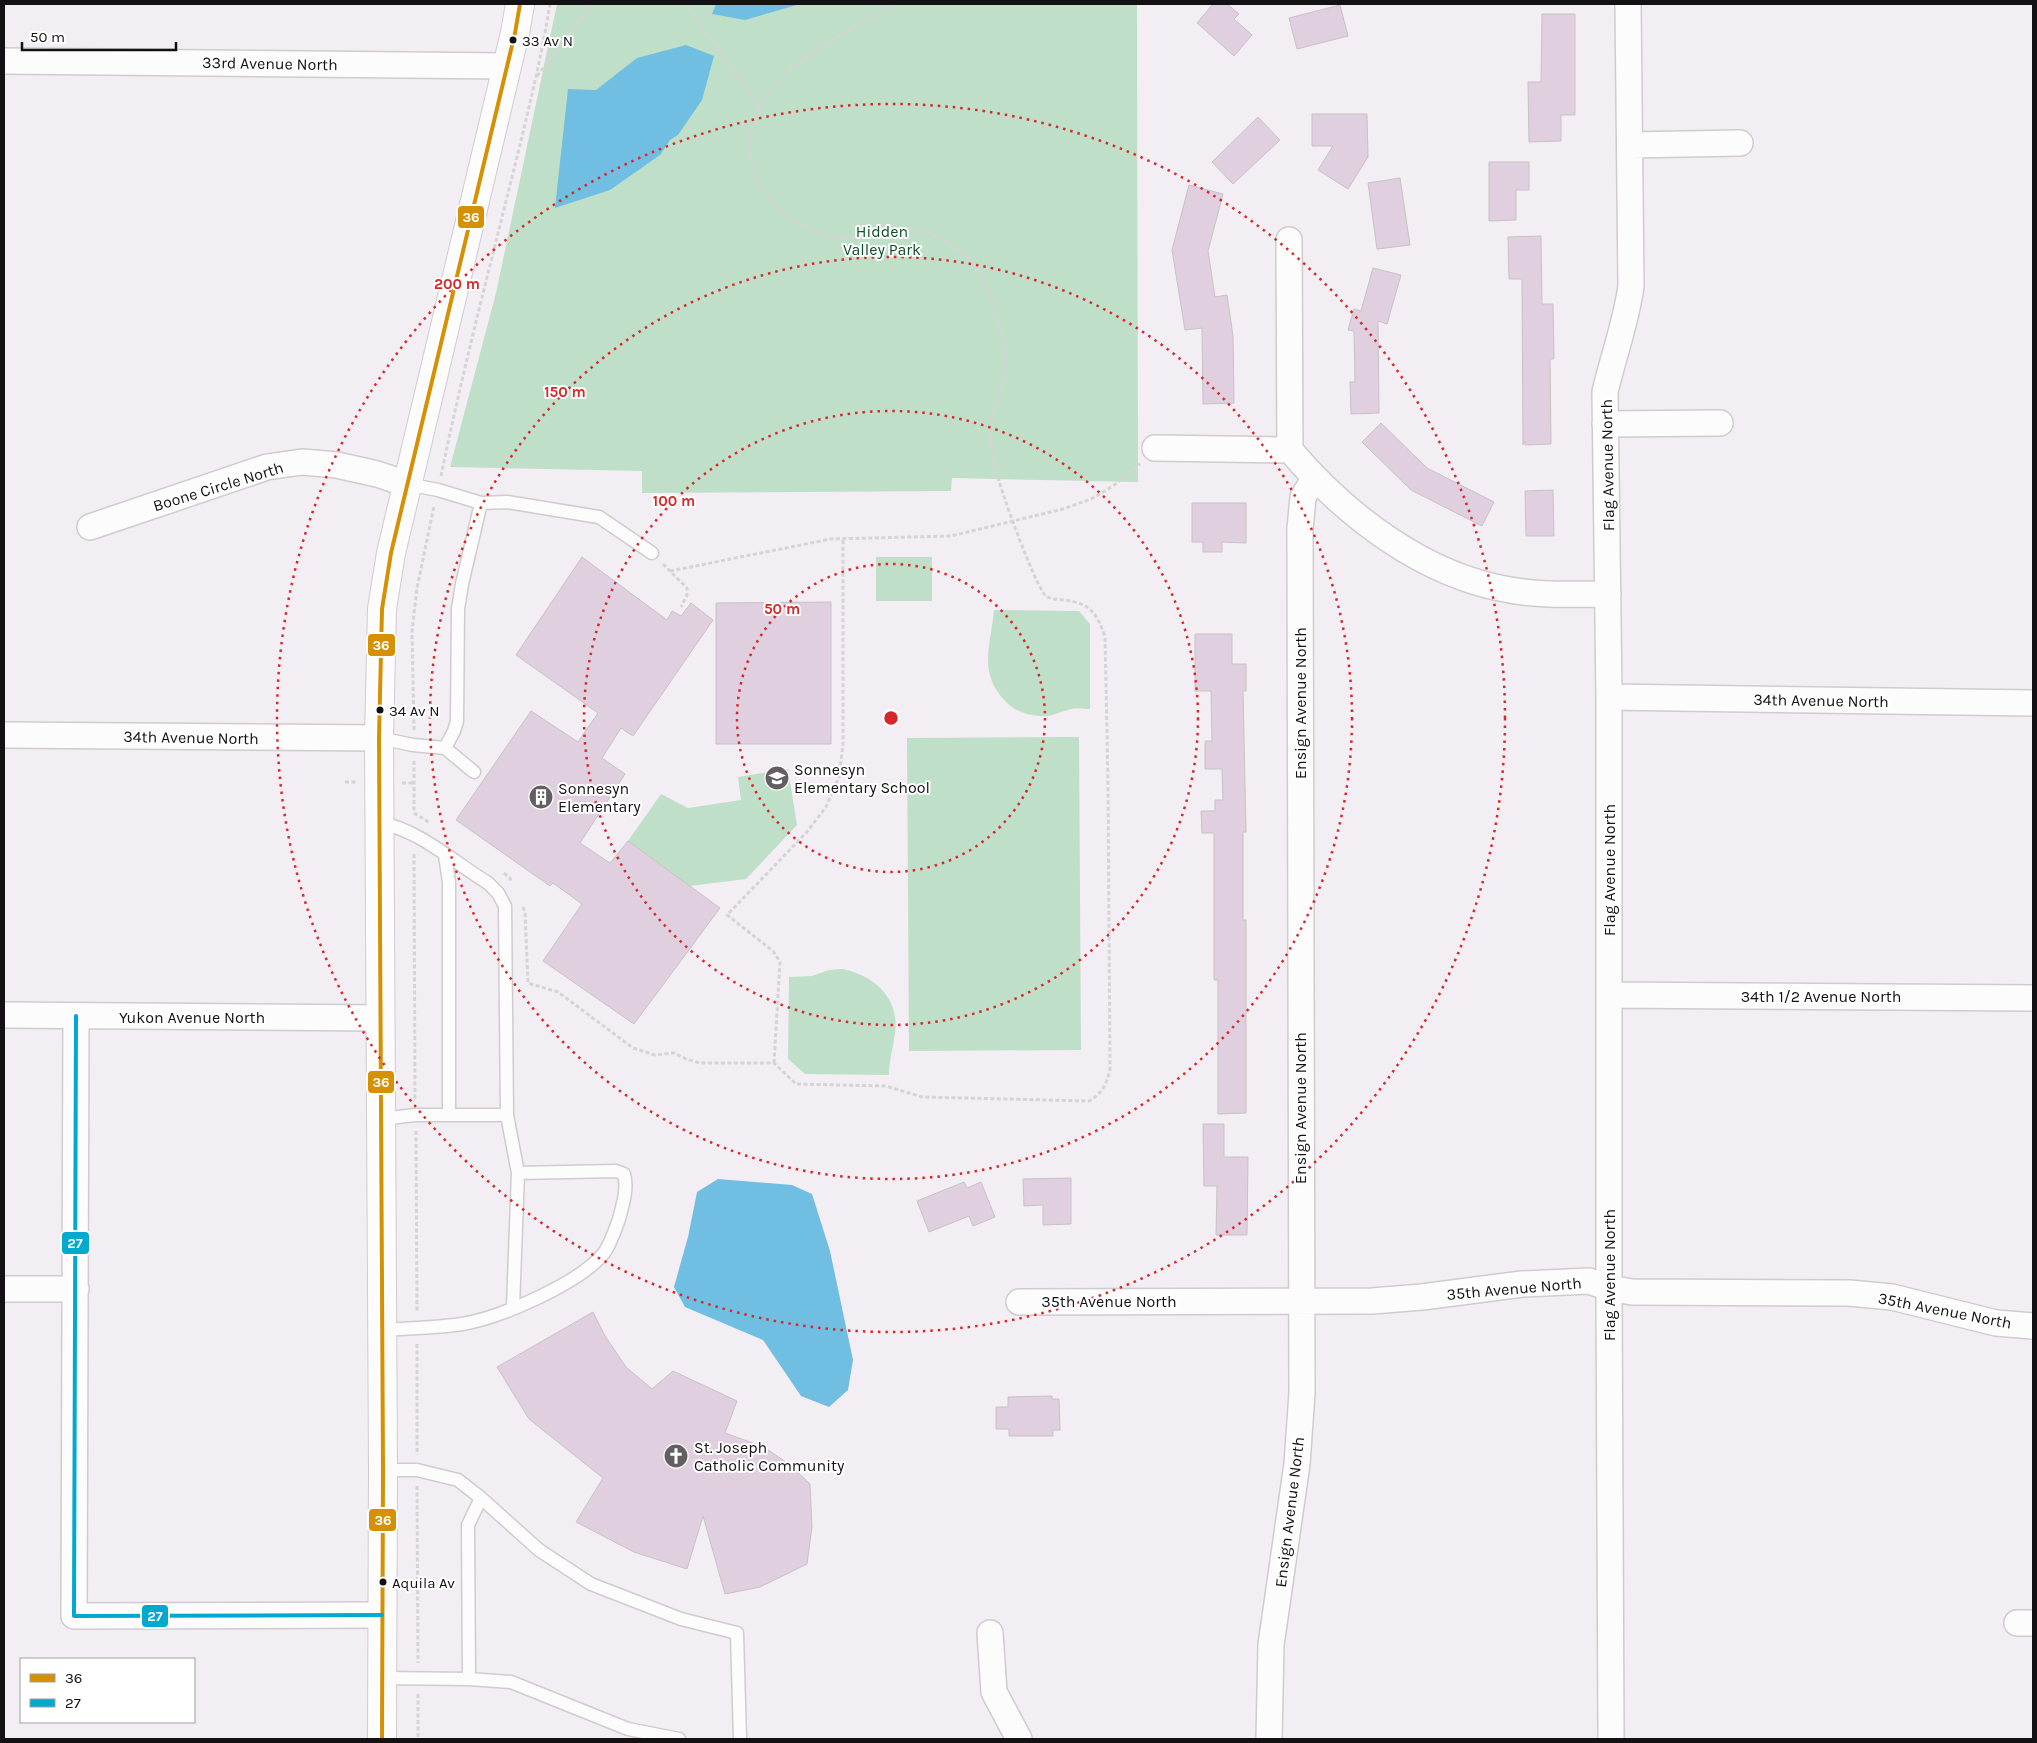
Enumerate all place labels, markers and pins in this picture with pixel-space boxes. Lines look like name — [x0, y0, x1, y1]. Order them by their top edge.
place label: 33 Av N — [522, 32, 573, 50]
marker: 33 Av N — [508, 35, 518, 45]
place label: 34 Av N — [389, 702, 439, 720]
marker: 34 Av N — [375, 705, 385, 715]
centre of rings — [882, 709, 900, 727]
place label: Sonnesyn Elementary School — [794, 760, 930, 797]
school or university icon: Sonnesyn Elementary School — [764, 765, 790, 791]
place label: Sonnesyn Elementary — [558, 779, 641, 816]
building icon: Sonnesyn Elementary — [528, 784, 554, 810]
place label: St. Joseph Catholic Community — [694, 1438, 845, 1475]
church icon: St. Joseph Catholic Community — [663, 1443, 689, 1469]
place label: Aquila Av — [392, 1574, 455, 1592]
marker: Aquila Av — [378, 1577, 388, 1587]

